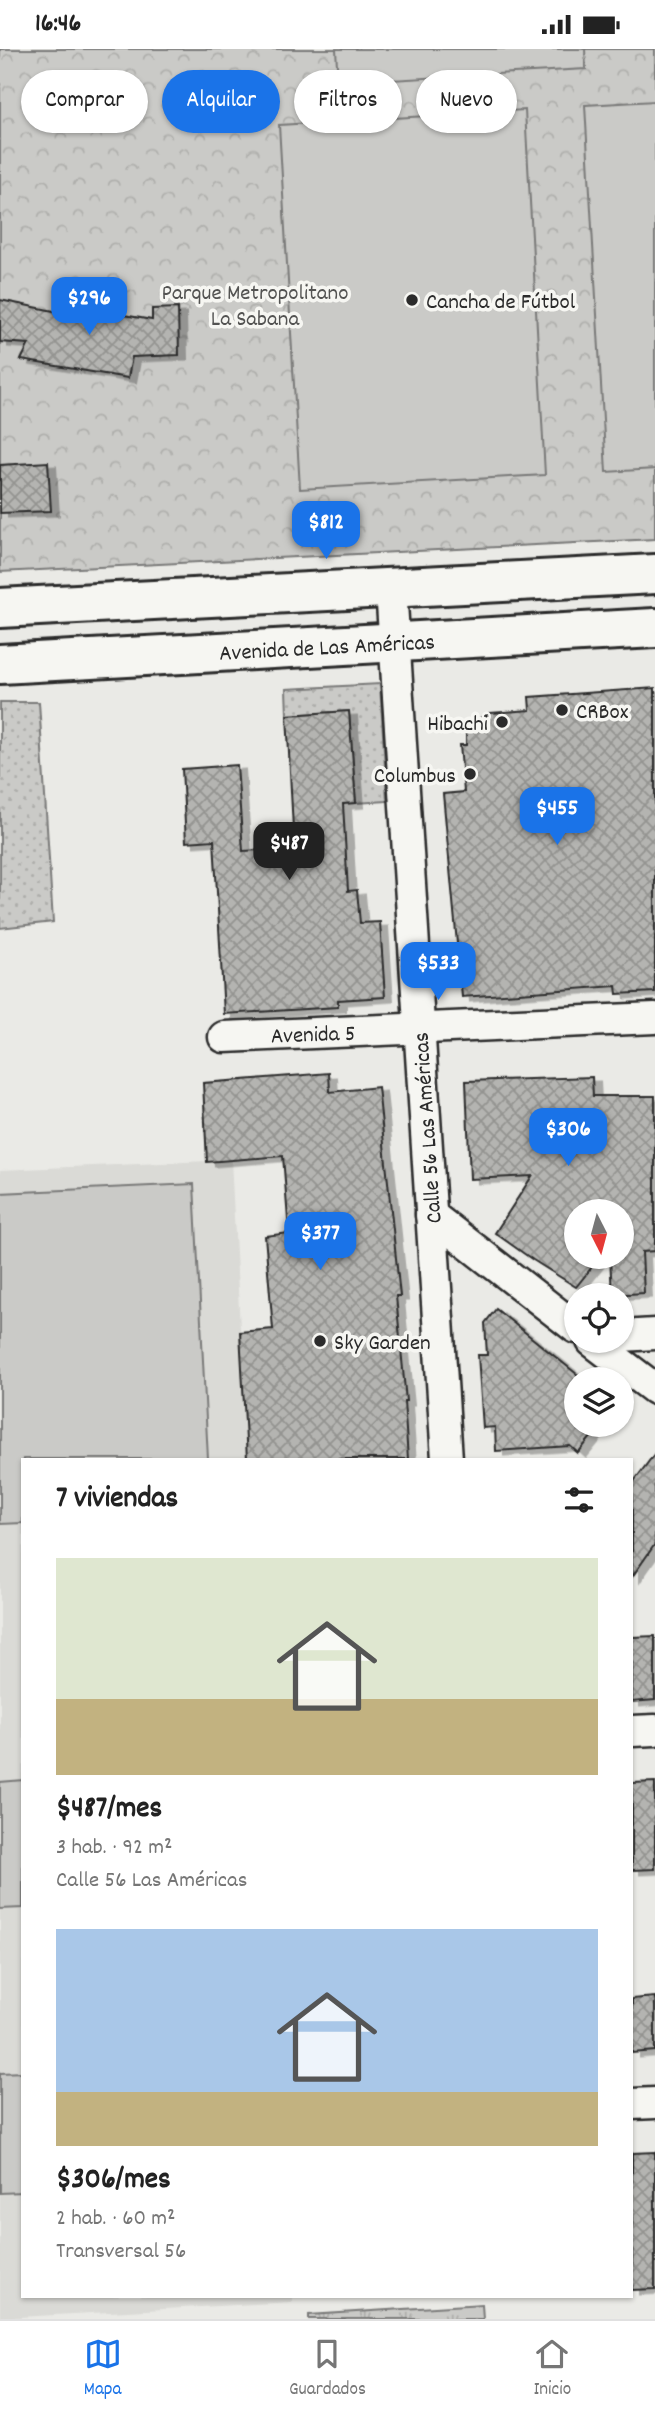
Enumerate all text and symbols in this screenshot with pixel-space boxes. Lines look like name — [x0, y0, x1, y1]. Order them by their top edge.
text: 16:46 — [35, 6, 81, 43]
chip: Comprar — [21, 70, 148, 133]
chip: Alquilar — [162, 70, 280, 133]
chip: Filtros — [294, 70, 402, 133]
chip: Nuevo — [416, 70, 517, 133]
pin: $296 — [48, 278, 130, 337]
park label: Parque Metropolitano La Sabana — [162, 278, 348, 337]
text: $296 — [67, 283, 111, 316]
place label: Cancha de Fútbol — [426, 287, 576, 320]
marker: Cancha de Fútbol — [404, 292, 420, 308]
pin: $812 — [285, 501, 367, 561]
text: $812 — [308, 507, 344, 540]
street label: Avenida de Las Américas — [218, 627, 436, 672]
place label: CRBox — [576, 697, 629, 730]
marker: CRBox — [554, 702, 570, 718]
place label: Hibachi — [427, 709, 488, 742]
marker: Hibachi — [494, 714, 510, 730]
place label: Columbus — [374, 761, 456, 794]
marker: Columbus — [462, 766, 478, 782]
pin: $455 — [516, 787, 598, 847]
text: $455 — [536, 793, 578, 826]
pin: $487 — [248, 823, 330, 882]
text: $487 — [269, 828, 309, 861]
pin: $533 — [397, 943, 479, 1002]
text: $533 — [417, 948, 459, 981]
street label: Avenida 5 — [270, 1019, 356, 1054]
street label: Calle 56 Las Américas — [406, 1031, 453, 1224]
pin: $306 — [527, 1109, 609, 1168]
text: $306 — [545, 1114, 591, 1147]
north arrow — [564, 1199, 634, 1269]
map controls — [564, 1199, 634, 1437]
pin: $377 — [279, 1213, 361, 1272]
text: $377 — [300, 1218, 340, 1251]
button: locate — [564, 1283, 634, 1353]
place label: Sky Garden — [334, 1328, 431, 1361]
marker: Sky Garden — [312, 1333, 328, 1349]
button: layers — [564, 1367, 634, 1437]
text: 7 viviendas — [56, 1479, 178, 1522]
icon: filters — [560, 1481, 598, 1519]
icon: home — [264, 1603, 390, 1729]
text: $487/mes — [56, 1789, 162, 1832]
text: 3 hab. · 92 m² — [56, 1832, 172, 1865]
text: Calle 56 Las Américas — [56, 1865, 248, 1898]
icon: home — [264, 1974, 390, 2100]
text: $306/mes — [56, 2160, 171, 2203]
text: 2 hab. · 60 m² — [56, 2203, 175, 2236]
text: Transversal 56 — [56, 2236, 186, 2269]
tab: Mapa — [84, 2335, 122, 2404]
tab: Guardados — [289, 2335, 366, 2404]
tab: Inicio — [533, 2335, 571, 2404]

